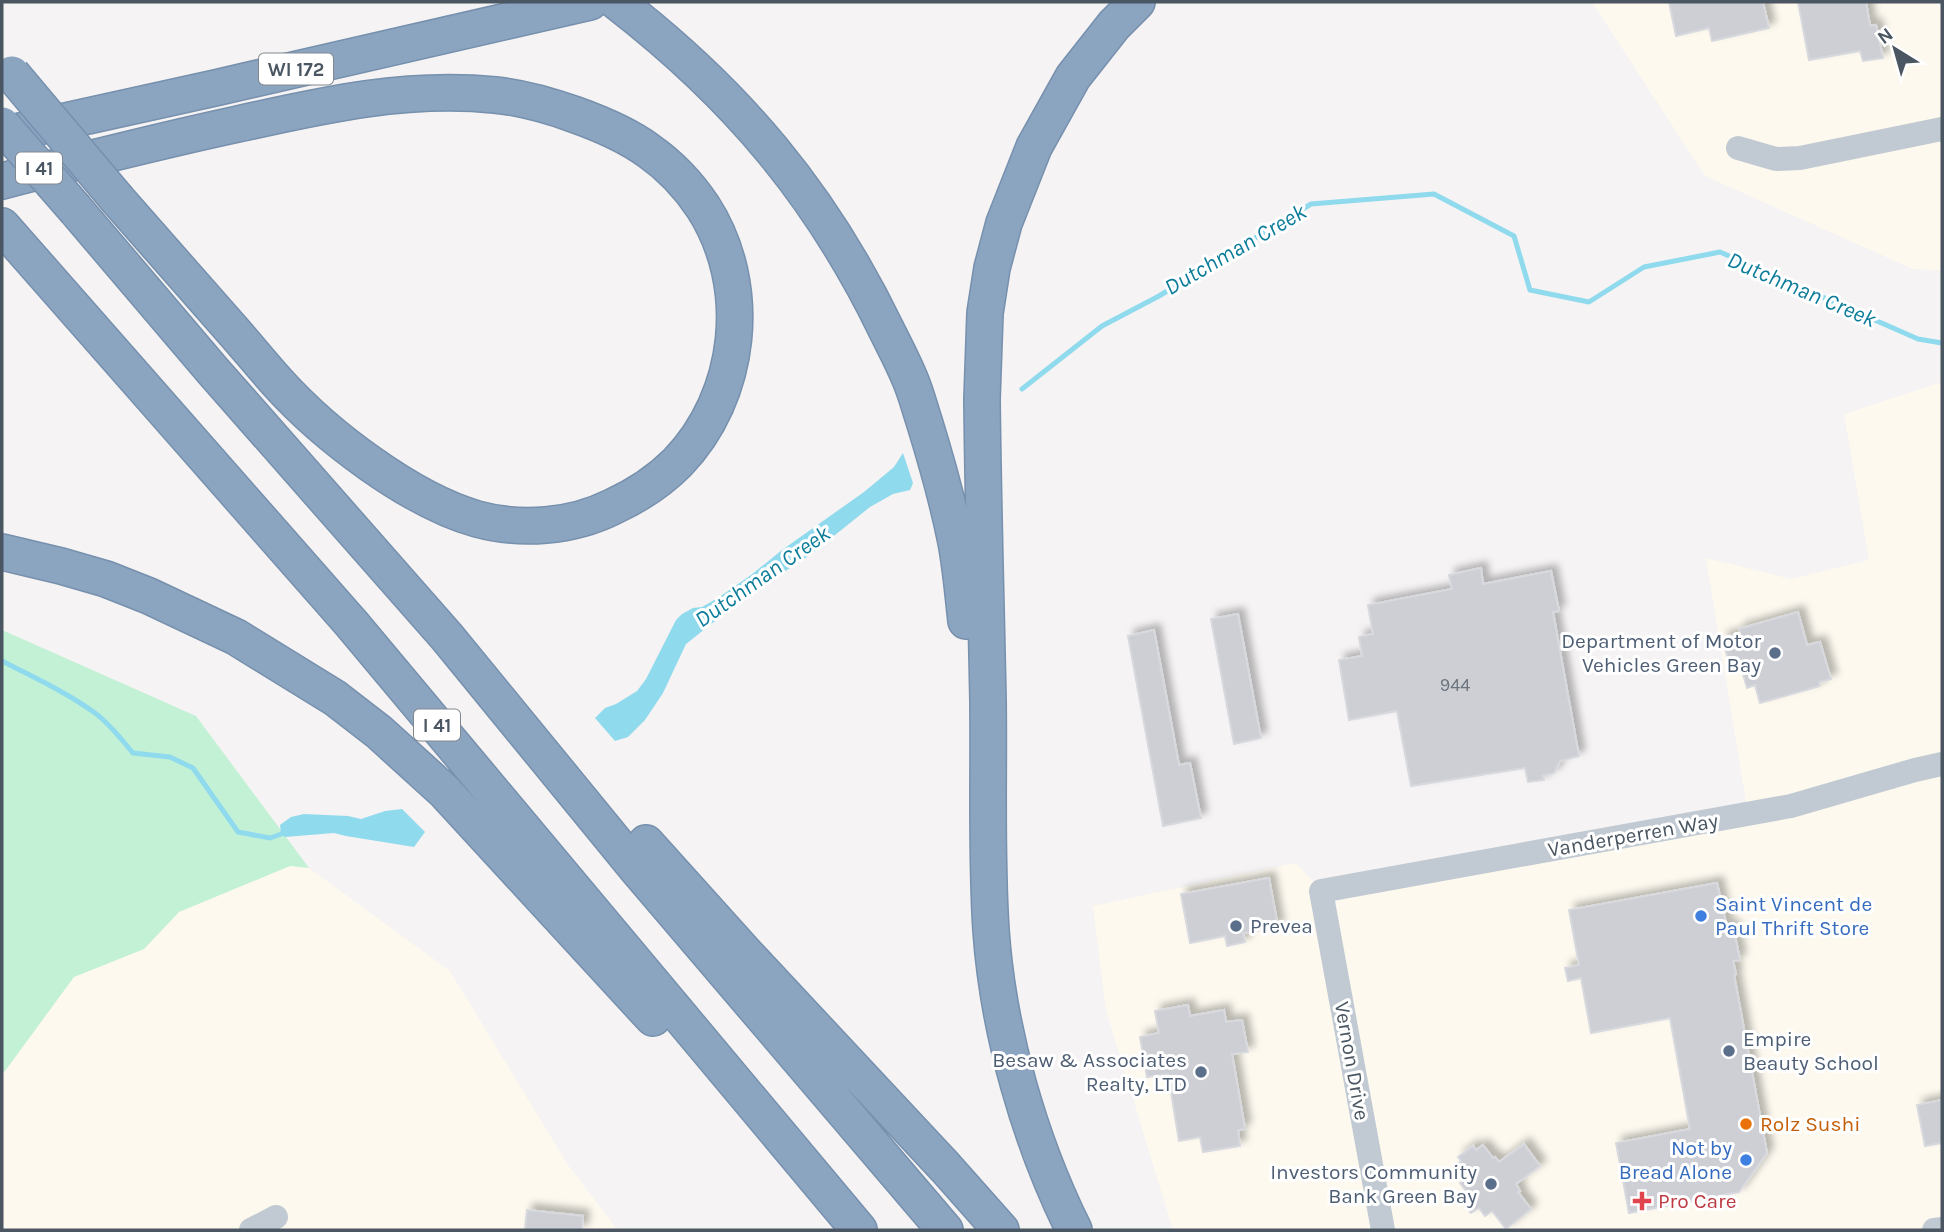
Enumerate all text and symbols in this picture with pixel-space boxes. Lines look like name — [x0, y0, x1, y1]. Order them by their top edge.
north arrow — [1860, 14, 1930, 84]
text: N — [1873, 23, 1897, 49]
road number: WI 172 — [259, 54, 333, 85]
road number: I 41 — [16, 152, 62, 184]
water label: Dutchman Creek — [1160, 198, 1311, 301]
water label: Dutchman Creek — [1723, 246, 1881, 333]
water label: Dutchman Creek — [689, 520, 835, 633]
place label: Department of Motor Vehicles Green Bay — [1561, 629, 1761, 677]
marker: Department of Motor Vehicles Green Bay — [1767, 645, 1783, 661]
house number: 944 — [1440, 674, 1470, 696]
road number: I 41 — [414, 710, 460, 740]
street label: Vanderperren Way — [1546, 808, 1720, 862]
place label: Saint Vincent de Paul Thrift Store — [1715, 892, 1872, 940]
marker: Saint Vincent de Paul Thrift Store — [1693, 908, 1709, 924]
place label: Prevea — [1250, 914, 1313, 938]
marker: Prevea — [1228, 918, 1244, 934]
street label: Vernon Drive — [1330, 1000, 1374, 1122]
place label: Empire Beauty School — [1743, 1027, 1879, 1075]
marker: Empire Beauty School — [1721, 1043, 1737, 1059]
place label: Besaw & Associates Realty, LTD — [992, 1048, 1187, 1096]
marker: Besaw & Associates Realty, LTD — [1193, 1064, 1209, 1080]
place label: Rolz Sushi — [1760, 1112, 1861, 1136]
marker: Rolz Sushi — [1738, 1116, 1754, 1132]
place label: Not by Bread Alone — [1619, 1136, 1732, 1184]
marker: Not by Bread Alone — [1738, 1152, 1754, 1168]
place label: Investors Community Bank Green Bay — [1270, 1160, 1477, 1208]
marker: Investors Community Bank Green Bay — [1483, 1176, 1499, 1192]
place label: Pro Care — [1658, 1189, 1737, 1213]
marker: Pro Care — [1632, 1191, 1652, 1211]

